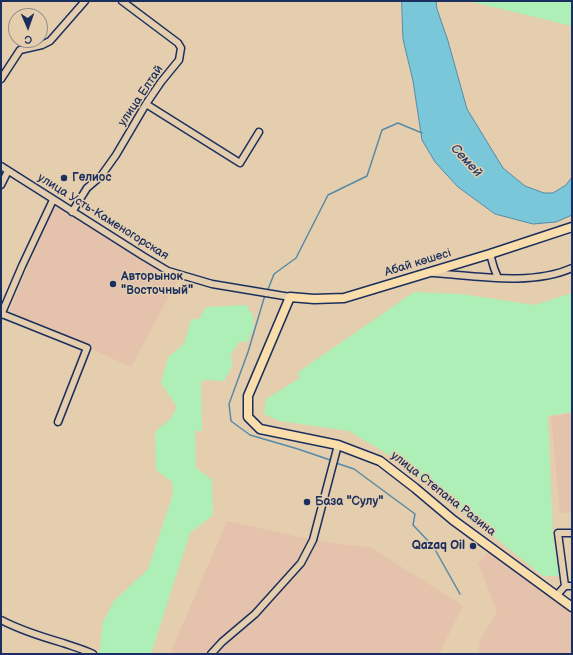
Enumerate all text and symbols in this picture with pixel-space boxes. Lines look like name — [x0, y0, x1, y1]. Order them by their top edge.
north arrow — [8, 8, 48, 48]
text: С — [24, 33, 32, 46]
street label: улица Елтай — [115, 63, 167, 129]
water label: Семей — [447, 141, 485, 181]
street label: улица Усть-Каменогорская — [35, 171, 171, 263]
place label: Гелиос — [72, 171, 111, 185]
marker: Гелиос — [59, 173, 69, 183]
street label: Абай көшесі — [383, 246, 453, 280]
place label: Авторынок "Восточный" — [121, 270, 193, 298]
marker: Авторынок "Восточный" — [108, 279, 118, 289]
street label: улица Степана Разина — [388, 449, 498, 539]
place label: База "Сулу" — [315, 495, 383, 509]
marker: База "Сулу" — [302, 497, 312, 507]
place label: Qazaq Oil — [412, 539, 465, 553]
marker: Qazaq Oil — [468, 541, 478, 551]

